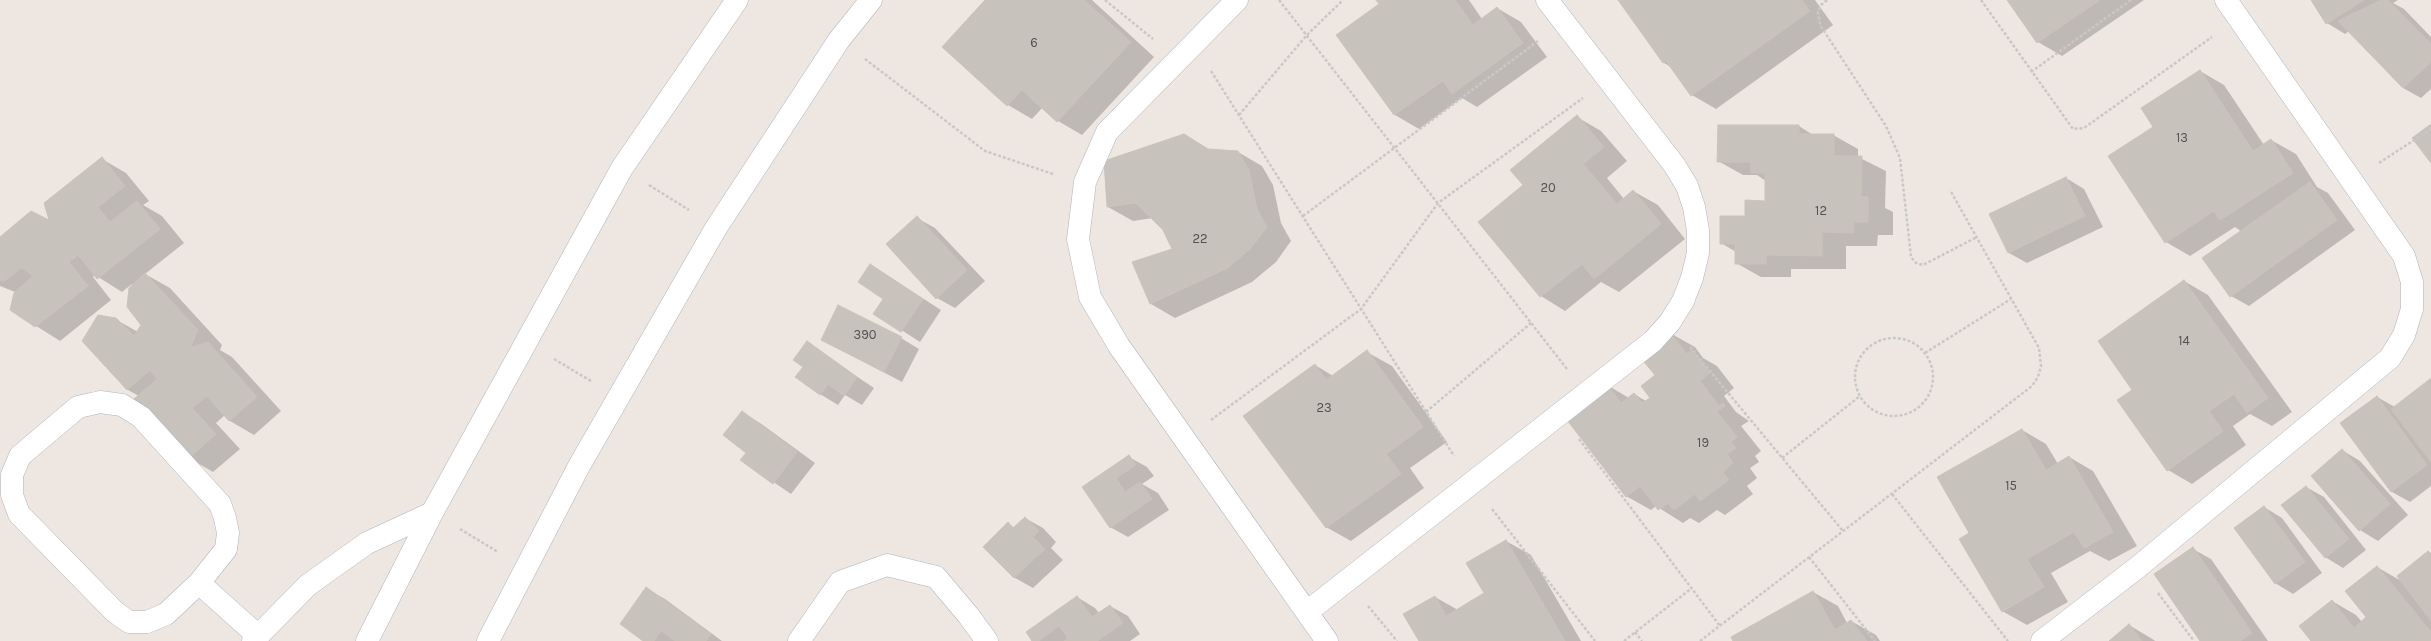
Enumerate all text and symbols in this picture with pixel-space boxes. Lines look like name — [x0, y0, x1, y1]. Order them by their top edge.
house number: 6 — [1030, 35, 1038, 51]
house number: 13 — [2176, 130, 2188, 146]
house number: 20 — [1540, 180, 1556, 196]
house number: 12 — [1815, 203, 1827, 219]
house number: 22 — [1192, 231, 1208, 247]
house number: 390 — [854, 327, 876, 343]
house number: 14 — [2178, 333, 2190, 349]
house number: 23 — [1316, 400, 1332, 416]
house number: 19 — [1697, 435, 1709, 451]
house number: 15 — [2005, 478, 2017, 494]

